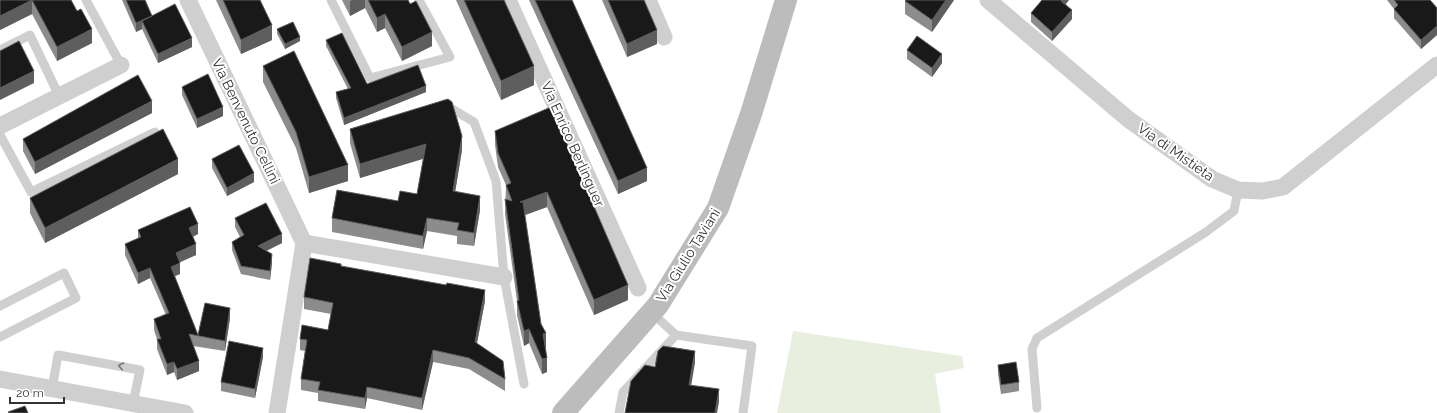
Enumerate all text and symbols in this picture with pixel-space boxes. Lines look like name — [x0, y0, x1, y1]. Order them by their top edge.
street label: Via Benvenuto Cellini — [209, 56, 283, 186]
street label: Via Enrico Berlinguer — [538, 79, 608, 209]
street label: Via di Mistieta — [1135, 120, 1217, 184]
street label: Via Giulio Taviani — [653, 205, 723, 305]
one-way arrow — [118, 363, 124, 371]
scale bar — [10, 379, 64, 405]
text: 20 m — [16, 386, 44, 400]

